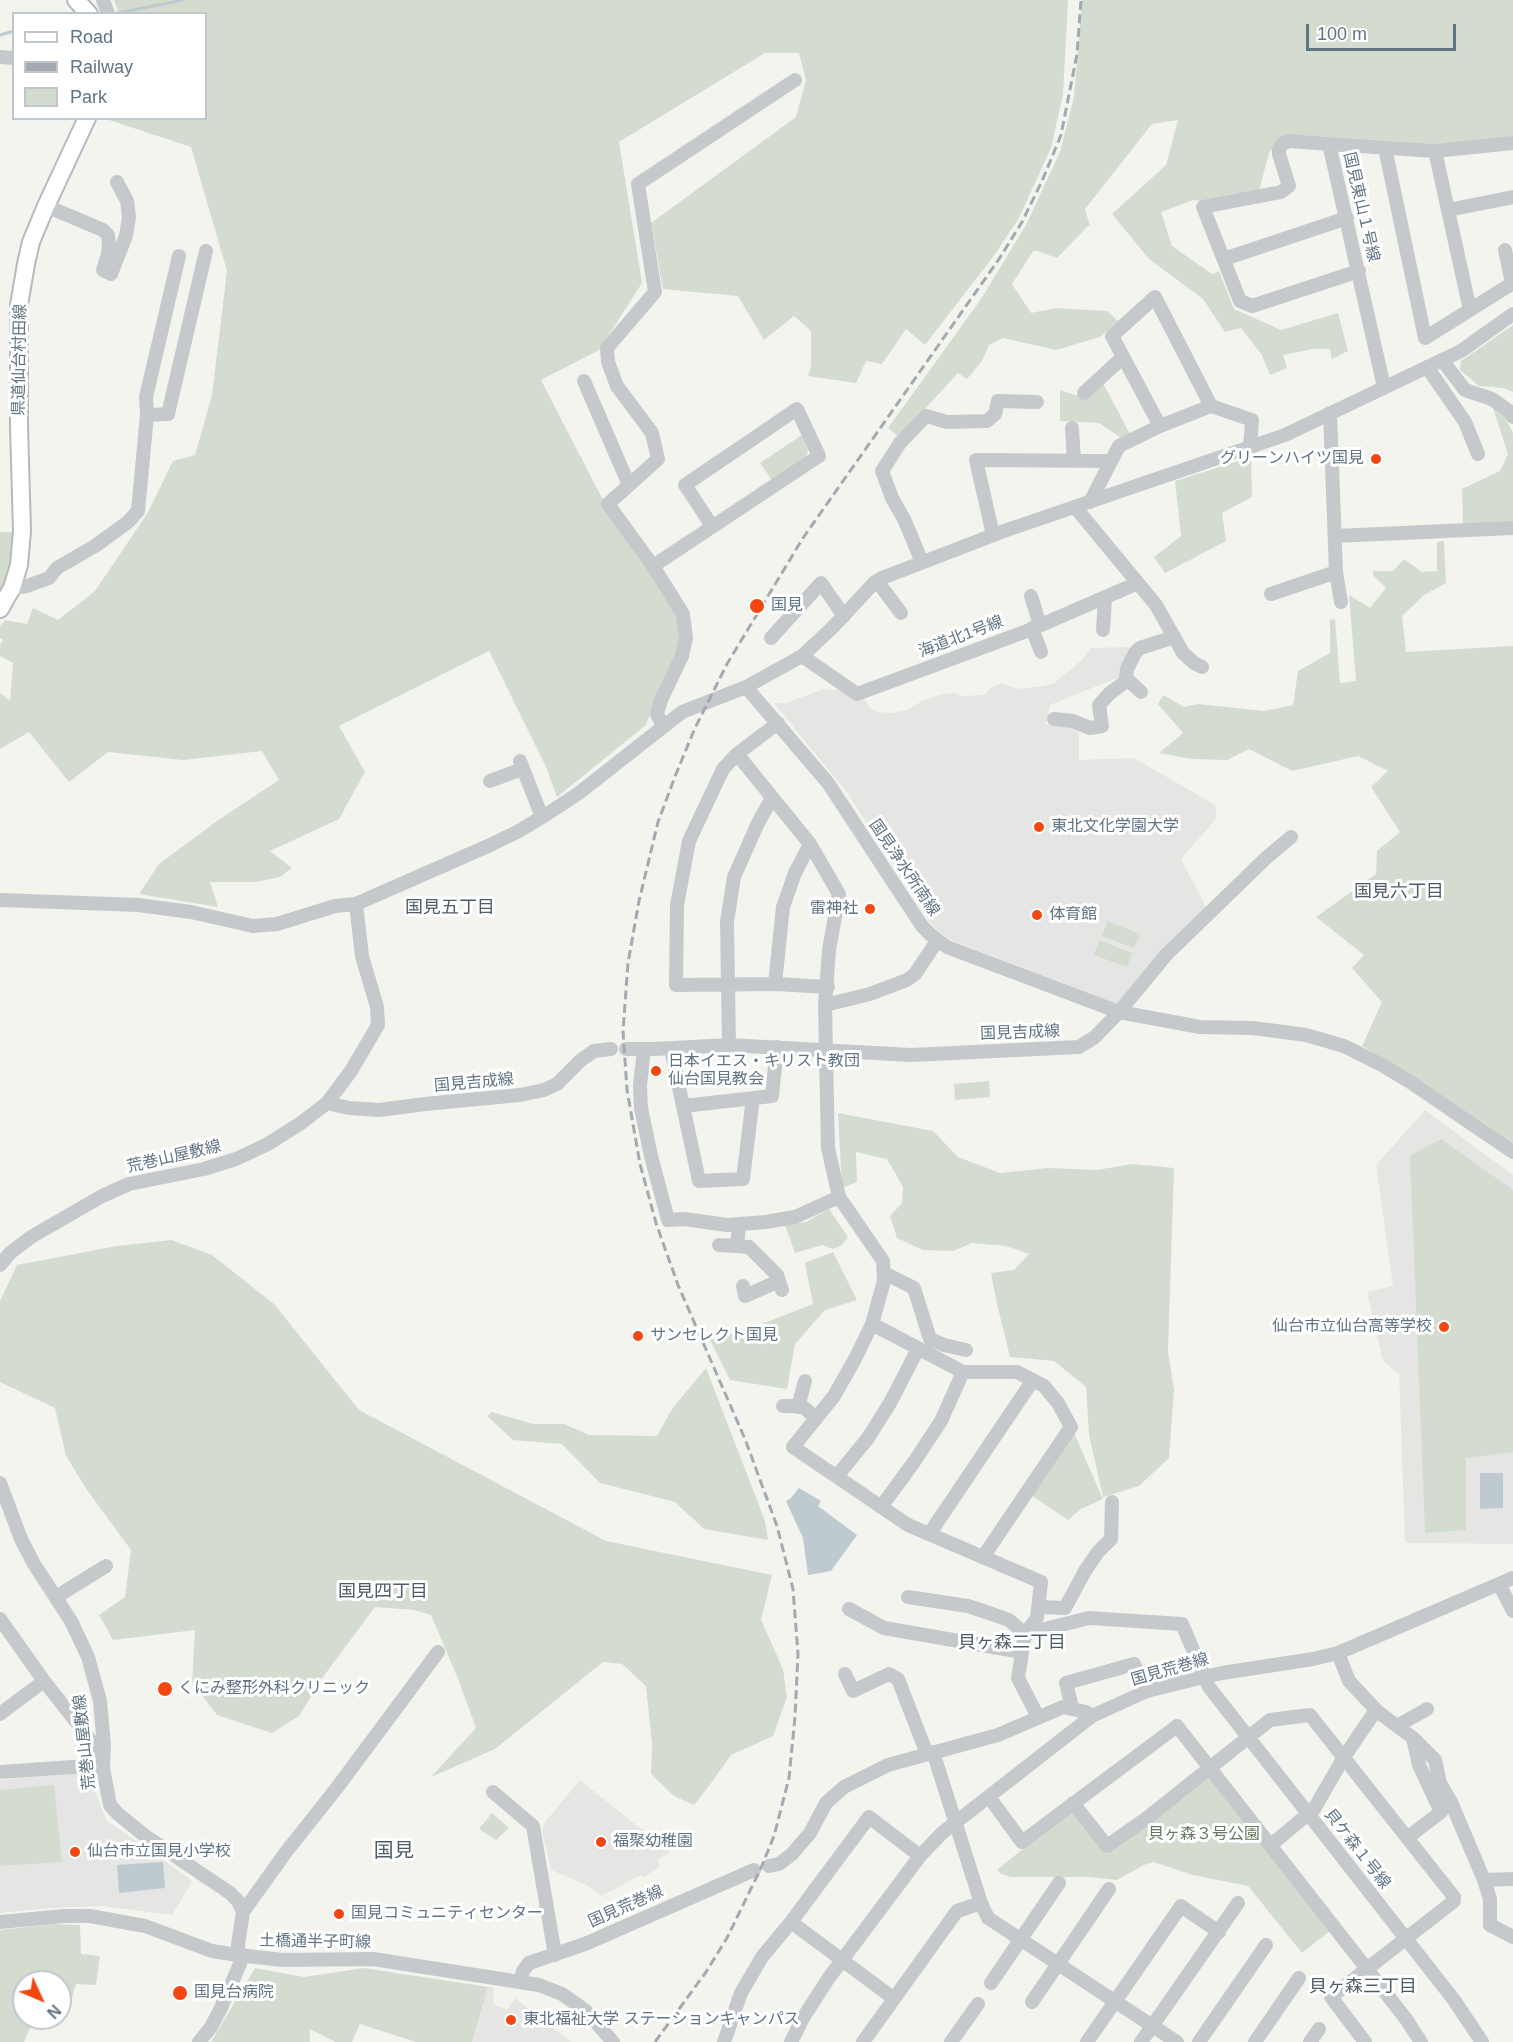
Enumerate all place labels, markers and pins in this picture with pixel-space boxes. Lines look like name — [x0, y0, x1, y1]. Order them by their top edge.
place label: グリーンハイツ国見 — [1220, 449, 1364, 469]
marker: グリーンハイツ国見 — [1369, 452, 1383, 466]
place label: 国見 — [771, 596, 803, 616]
marker: 国見 — [748, 597, 766, 615]
place label: 東北文化学園大学 — [1051, 817, 1179, 837]
marker: 東北文化学園大学 — [1032, 820, 1046, 834]
place label: 雷神社 — [810, 899, 858, 919]
marker: 雷神社 — [863, 902, 877, 916]
place label: 体育館 — [1049, 905, 1097, 925]
marker: 体育館 — [1030, 908, 1044, 922]
place label: 日本イエス・キリスト教団 仙台国見教会 — [668, 1052, 860, 1090]
marker: 日本イエス・キリスト教団 仙台国見教会 — [649, 1064, 663, 1078]
place label: 仙台市立仙台高等学校 — [1272, 1317, 1432, 1337]
marker: 仙台市立仙台高等学校 — [1437, 1320, 1451, 1334]
place label: サンセレクト国見 — [650, 1326, 778, 1346]
marker: サンセレクト国見 — [631, 1329, 645, 1343]
place label: くにみ整形外科クリニック — [178, 1679, 370, 1699]
marker: くにみ整形外科クリニック — [156, 1680, 174, 1698]
place label: 福聚幼稚園 — [613, 1832, 693, 1852]
marker: 福聚幼稚園 — [594, 1835, 608, 1849]
place label: 仙台市立国見小学校 — [87, 1842, 231, 1862]
marker: 仙台市立国見小学校 — [68, 1845, 82, 1859]
place label: 国見コミュニティセンター — [351, 1904, 543, 1924]
marker: 国見コミュニティセンター — [332, 1907, 346, 1921]
place label: 国見台病院 — [194, 1983, 274, 2003]
marker: 国見台病院 — [171, 1984, 189, 2002]
place label: 東北福祉大学 ステーションキャンパス — [523, 2010, 799, 2030]
marker: 東北福祉大学 ステーションキャンパス — [504, 2013, 518, 2027]

